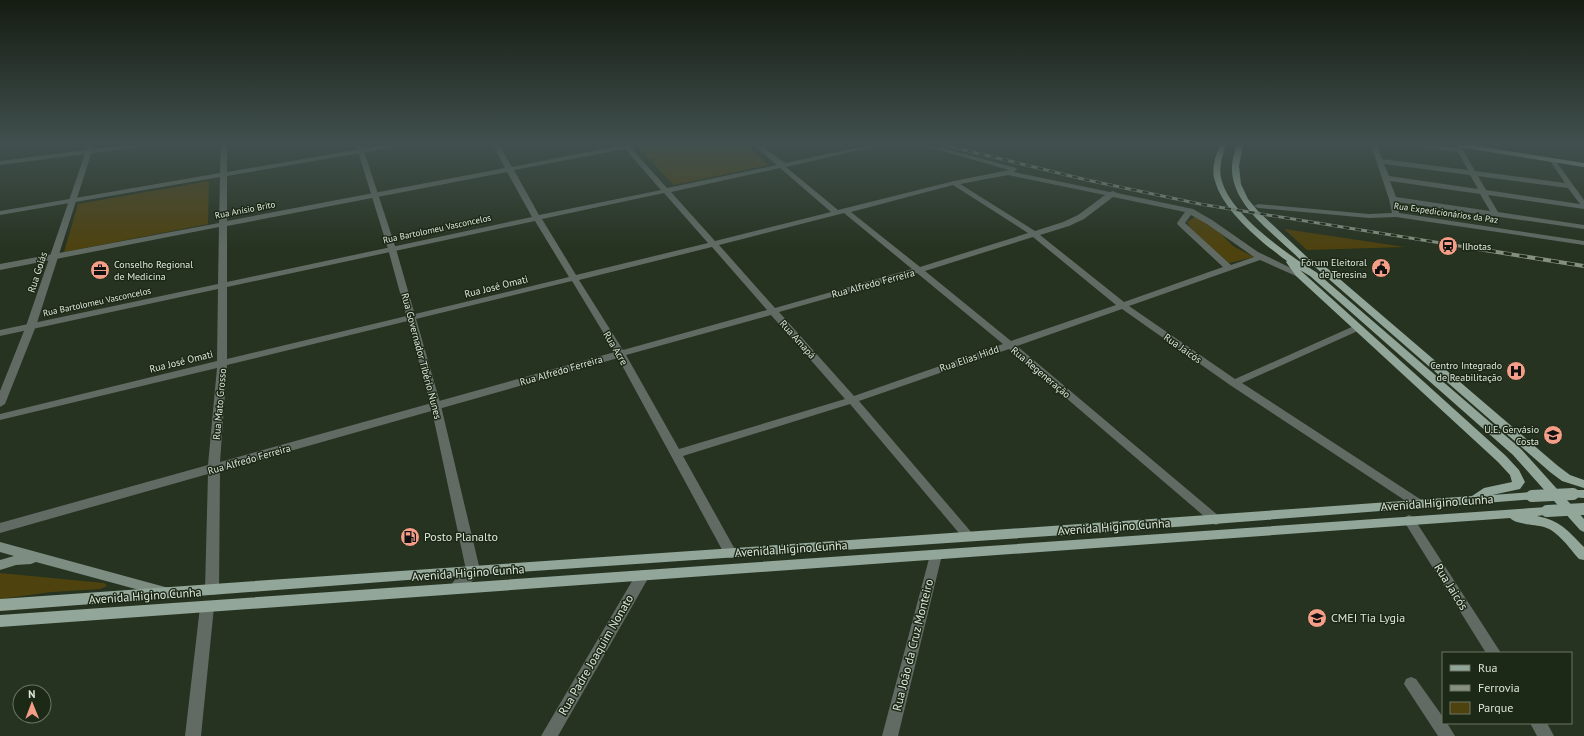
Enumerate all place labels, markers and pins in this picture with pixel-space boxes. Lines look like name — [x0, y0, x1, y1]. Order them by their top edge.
station icon: Ilhotas — [1437, 235, 1459, 257]
place label: Ilhotas — [1462, 240, 1491, 253]
place label: Fórum Eleitoral de Teresina — [1301, 256, 1367, 281]
public building icon: Fórum Eleitoral de Teresina — [1370, 257, 1392, 279]
place label: Conselho Regional de Medicina — [114, 258, 193, 283]
office icon: Conselho Regional de Medicina — [89, 259, 111, 281]
place label: Centro Integrado de Reabilitação — [1430, 359, 1502, 384]
hospital icon: Centro Integrado de Reabilitação — [1505, 360, 1527, 382]
place label: U.E. Gervásio Costa — [1484, 423, 1539, 448]
school or university icon: U.E. Gervásio Costa — [1542, 424, 1564, 446]
fuel station icon: Posto Planalto — [399, 526, 421, 548]
place label: Posto Planalto — [424, 529, 498, 544]
school or university icon: CMEI Tia Lygia — [1306, 607, 1328, 629]
place label: CMEI Tia Lygia — [1331, 610, 1405, 625]

